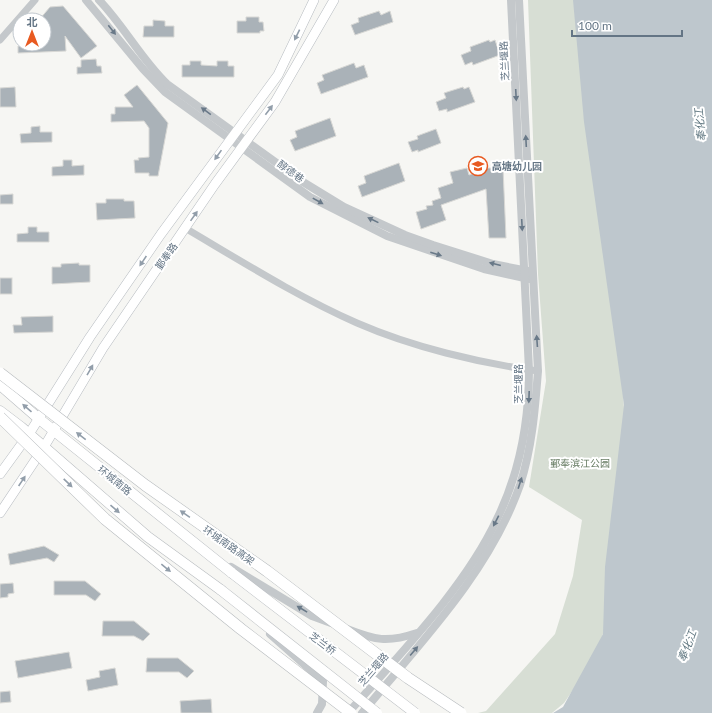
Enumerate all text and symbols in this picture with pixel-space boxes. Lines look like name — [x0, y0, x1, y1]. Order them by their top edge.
north arrow — [12, 12, 52, 52]
scale bar — [572, 12, 682, 38]
text: 北 — [27, 15, 38, 28]
text: 100 m — [578, 18, 612, 33]
one-way arrow — [107, 24, 116, 35]
one-way arrow — [294, 29, 300, 41]
street label: 芝兰堰路 — [497, 41, 511, 81]
one-way arrow — [512, 89, 519, 101]
one-way arrow — [265, 105, 273, 115]
one-way arrow — [200, 107, 211, 115]
water label: 奉化江 — [691, 107, 708, 142]
one-way arrow — [523, 135, 530, 147]
one-way arrow — [215, 150, 223, 160]
school or university icon: 高塘幼儿园 — [467, 155, 489, 177]
street label: 醇德巷 — [275, 157, 307, 185]
place label: 高塘幼儿园 — [492, 160, 542, 172]
one-way arrow — [312, 198, 324, 204]
one-way arrow — [190, 210, 198, 221]
one-way arrow — [367, 217, 378, 223]
one-way arrow — [519, 219, 525, 232]
street label: 鄞奉路 — [152, 240, 180, 272]
one-way arrow — [431, 251, 443, 257]
one-way arrow — [139, 255, 147, 266]
one-way arrow — [489, 261, 501, 267]
one-way arrow — [534, 335, 541, 347]
one-way arrow — [86, 364, 93, 376]
street label: 芝兰堰路 — [512, 364, 524, 404]
one-way arrow — [525, 391, 532, 403]
one-way arrow — [21, 404, 32, 413]
one-way arrow — [76, 432, 86, 440]
park label: 鄞奉滨江公园 — [550, 457, 610, 469]
street label: 环城南路 — [96, 463, 134, 497]
one-way arrow — [18, 475, 26, 486]
one-way arrow — [517, 476, 523, 488]
one-way arrow — [63, 478, 73, 488]
one-way arrow — [110, 504, 121, 513]
one-way arrow — [180, 510, 190, 518]
one-way arrow — [493, 516, 499, 527]
street label: 环城南路高架 — [201, 523, 257, 567]
one-way arrow — [160, 564, 171, 573]
one-way arrow — [296, 606, 308, 613]
water label: 奉化江 — [675, 627, 699, 664]
street label: 芝兰桥 — [307, 629, 339, 657]
one-way arrow — [409, 645, 418, 656]
street label: 芝兰堰路 — [355, 650, 391, 688]

